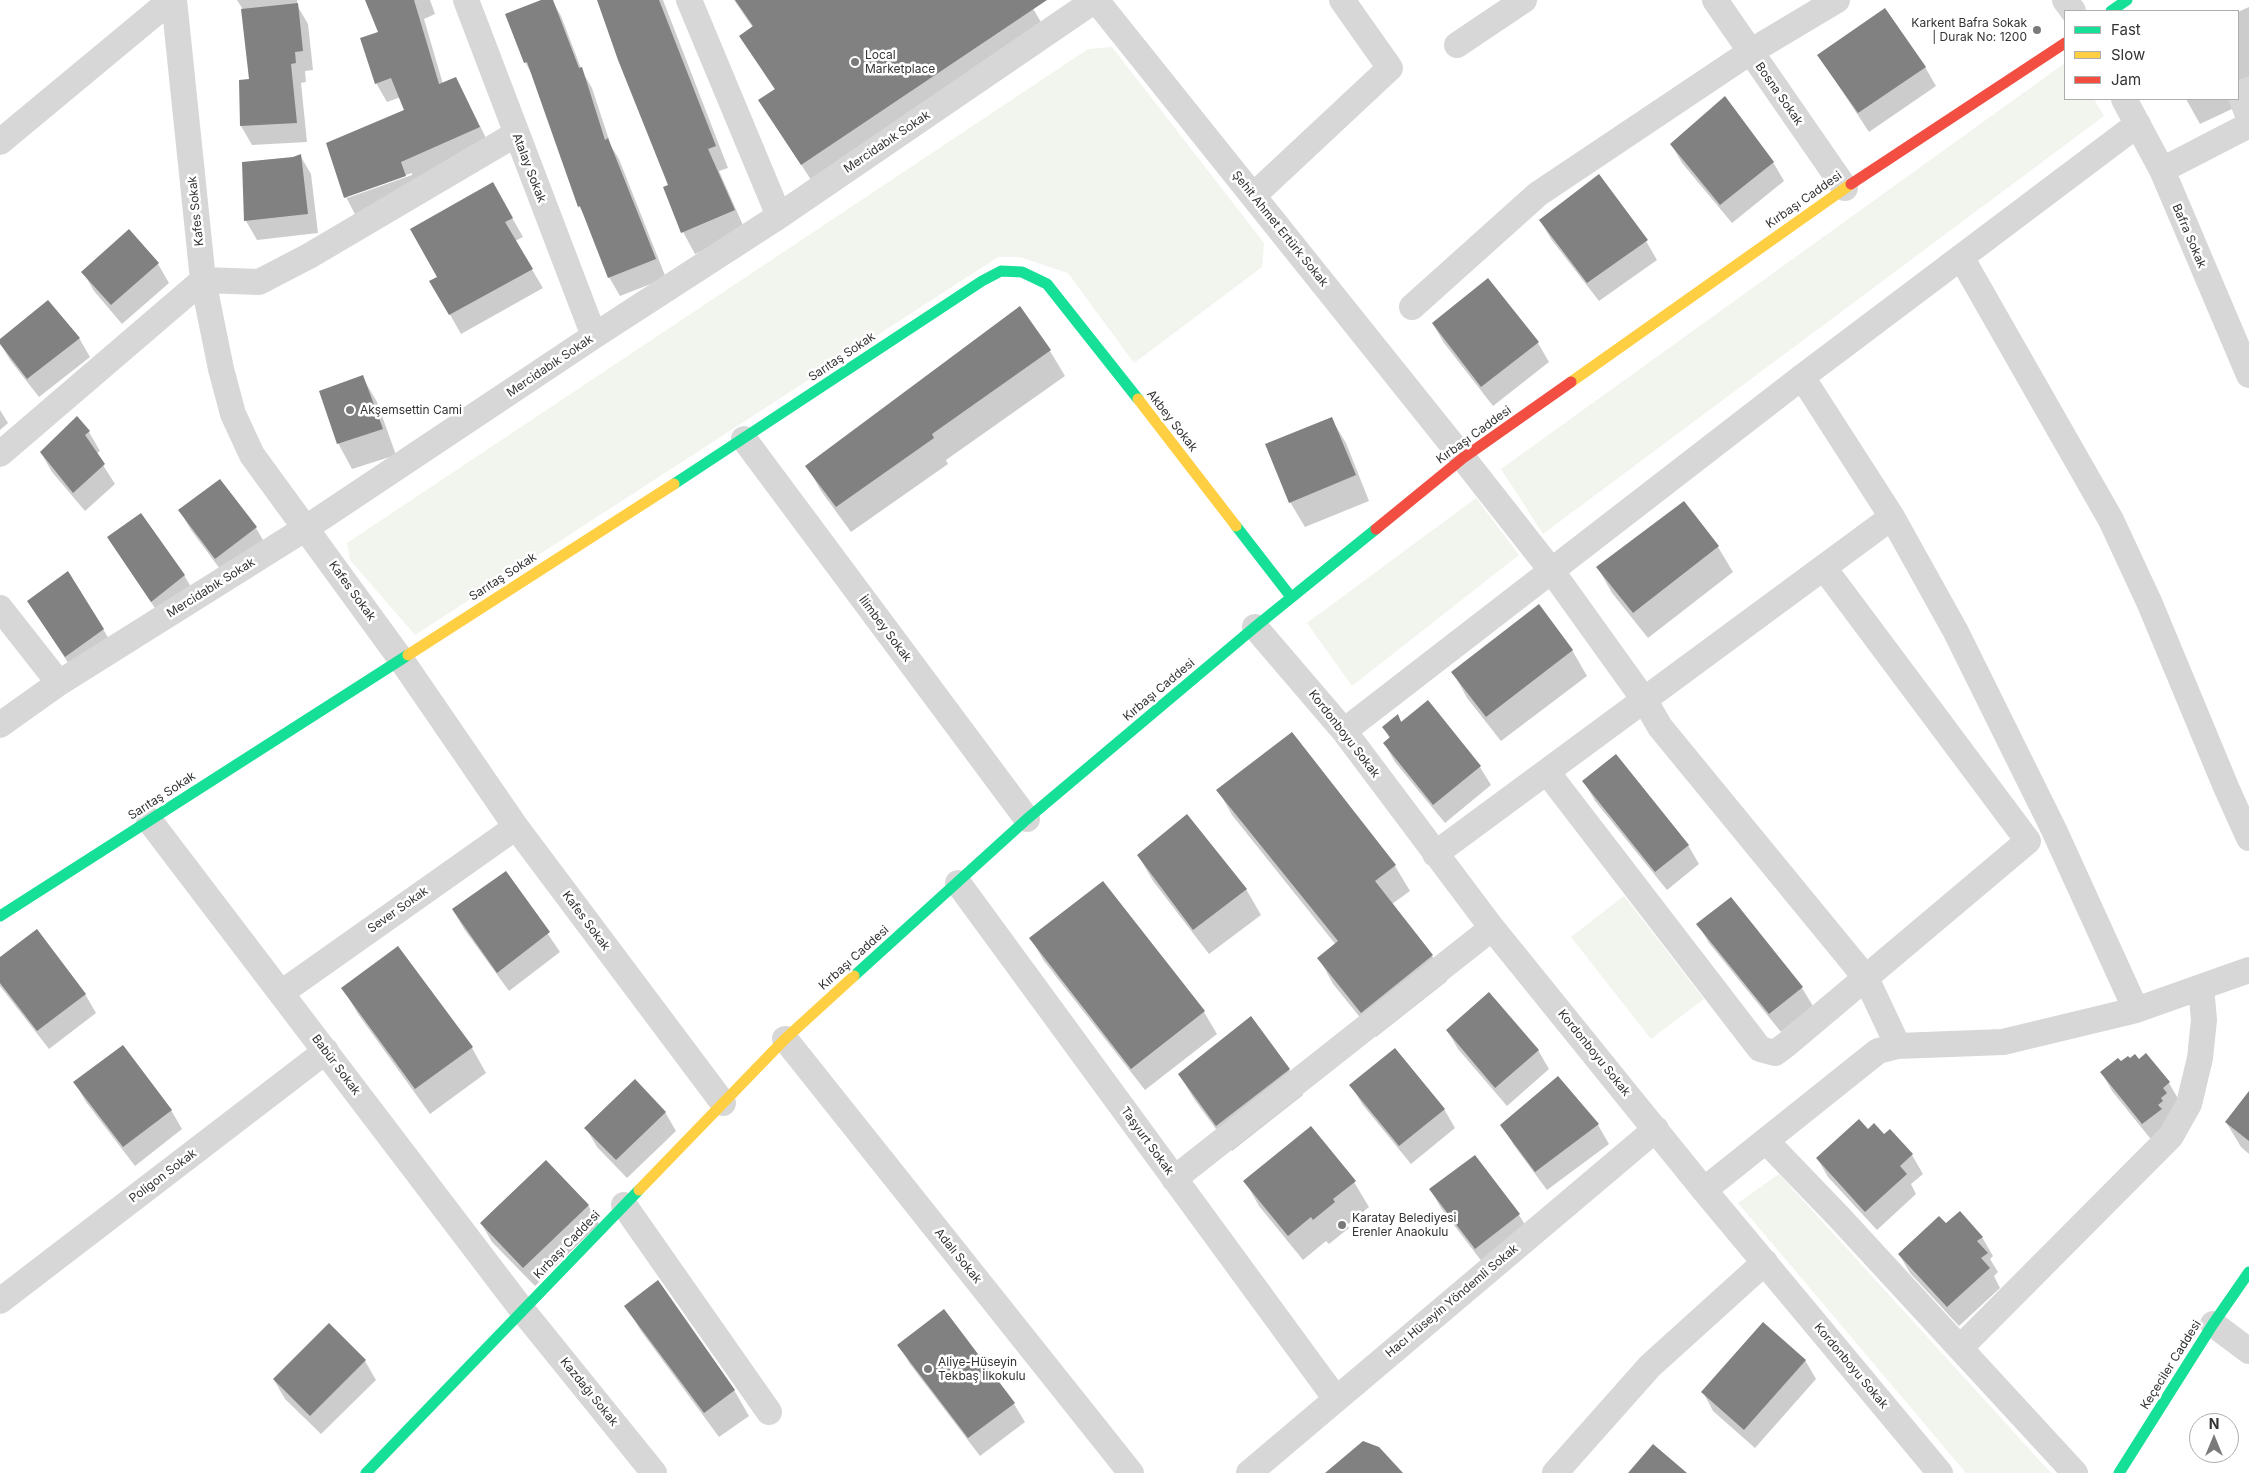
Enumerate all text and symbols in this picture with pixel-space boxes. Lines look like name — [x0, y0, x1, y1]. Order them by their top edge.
legend — [2064, 10, 2239, 100]
place label: Karkent Bafra Sokak | Durak No: 1200 — [1911, 16, 2027, 44]
text: Fast — [2111, 20, 2141, 39]
marker: Karkent Bafra Sokak | Durak No: 1200 — [2031, 24, 2043, 36]
text: Slow — [2111, 45, 2145, 64]
place label: Local Marketplace — [865, 48, 935, 76]
marker: Local Marketplace — [849, 56, 861, 68]
street label: Bosna Sokak — [1752, 60, 1806, 128]
text: Jam — [2111, 70, 2141, 89]
street label: Mercidabık Sokak — [841, 108, 933, 176]
street label: Atalay Sokak — [509, 131, 549, 205]
street label: Şehit Ahmet Ertürk Sokak — [1229, 168, 1331, 290]
street label: Kırbaşı Caddesi — [1763, 169, 1845, 231]
street label: Kafes Sokak — [185, 175, 207, 247]
street label: Bafra Sokak — [2169, 202, 2209, 270]
street label: Sarıtaş Sokak — [806, 329, 878, 385]
street label: Mercidabık Sokak — [504, 332, 596, 400]
street label: Akbey Sokak — [1144, 387, 1200, 455]
place label: Akşemsettin Cami — [360, 403, 462, 417]
street label: Kırbaşı Caddesi — [1434, 403, 1514, 467]
marker: Akşemsettin Cami — [344, 404, 356, 416]
street label: Sarıtaş Sokak — [467, 550, 539, 604]
street label: Mercidabık Sokak — [164, 555, 258, 621]
street label: Kafes Sokak — [325, 558, 379, 624]
street label: İlimbey Sokak — [856, 593, 914, 665]
street label: Kırbaşı Caddesi — [1120, 656, 1198, 724]
street label: Kordonboyu Sokak — [1305, 687, 1383, 781]
street label: Sarıtaş Sokak — [126, 769, 198, 823]
street label: Sever Sokak — [365, 884, 431, 936]
street label: Kafes Sokak — [559, 889, 613, 953]
street label: Kırbaşı Caddesi — [816, 923, 892, 993]
street label: Kordonboyu Sokak — [1555, 1007, 1633, 1099]
street label: Babür Sokak — [309, 1032, 363, 1098]
street label: Taşyurt Sokak — [1117, 1104, 1177, 1178]
street label: Poligon Sokak — [127, 1146, 199, 1206]
street label: Kırbaşı Caddesi — [531, 1208, 603, 1282]
place label: Karatay Belediyesi Erenler Anaokulu — [1352, 1211, 1456, 1239]
marker: Karatay Belediyesi Erenler Anaokulu — [1336, 1219, 1348, 1231]
street label: Adalı Sokak — [932, 1226, 984, 1286]
street label: Hacı Hüseyin Yöndemli Sokak — [1383, 1241, 1521, 1361]
street label: Keçeciler Caddesi — [2138, 1318, 2204, 1412]
street label: Kordonboyu Sokak — [1811, 1320, 1891, 1412]
street label: Kazdağı Sokak — [557, 1355, 621, 1429]
place label: Aliye-Hüseyin Tekbaş İlkokulu — [938, 1355, 1026, 1383]
marker: Aliye-Hüseyin Tekbaş İlkokulu — [922, 1363, 934, 1375]
north arrow — [2189, 1413, 2239, 1463]
text: N — [2209, 1415, 2219, 1432]

